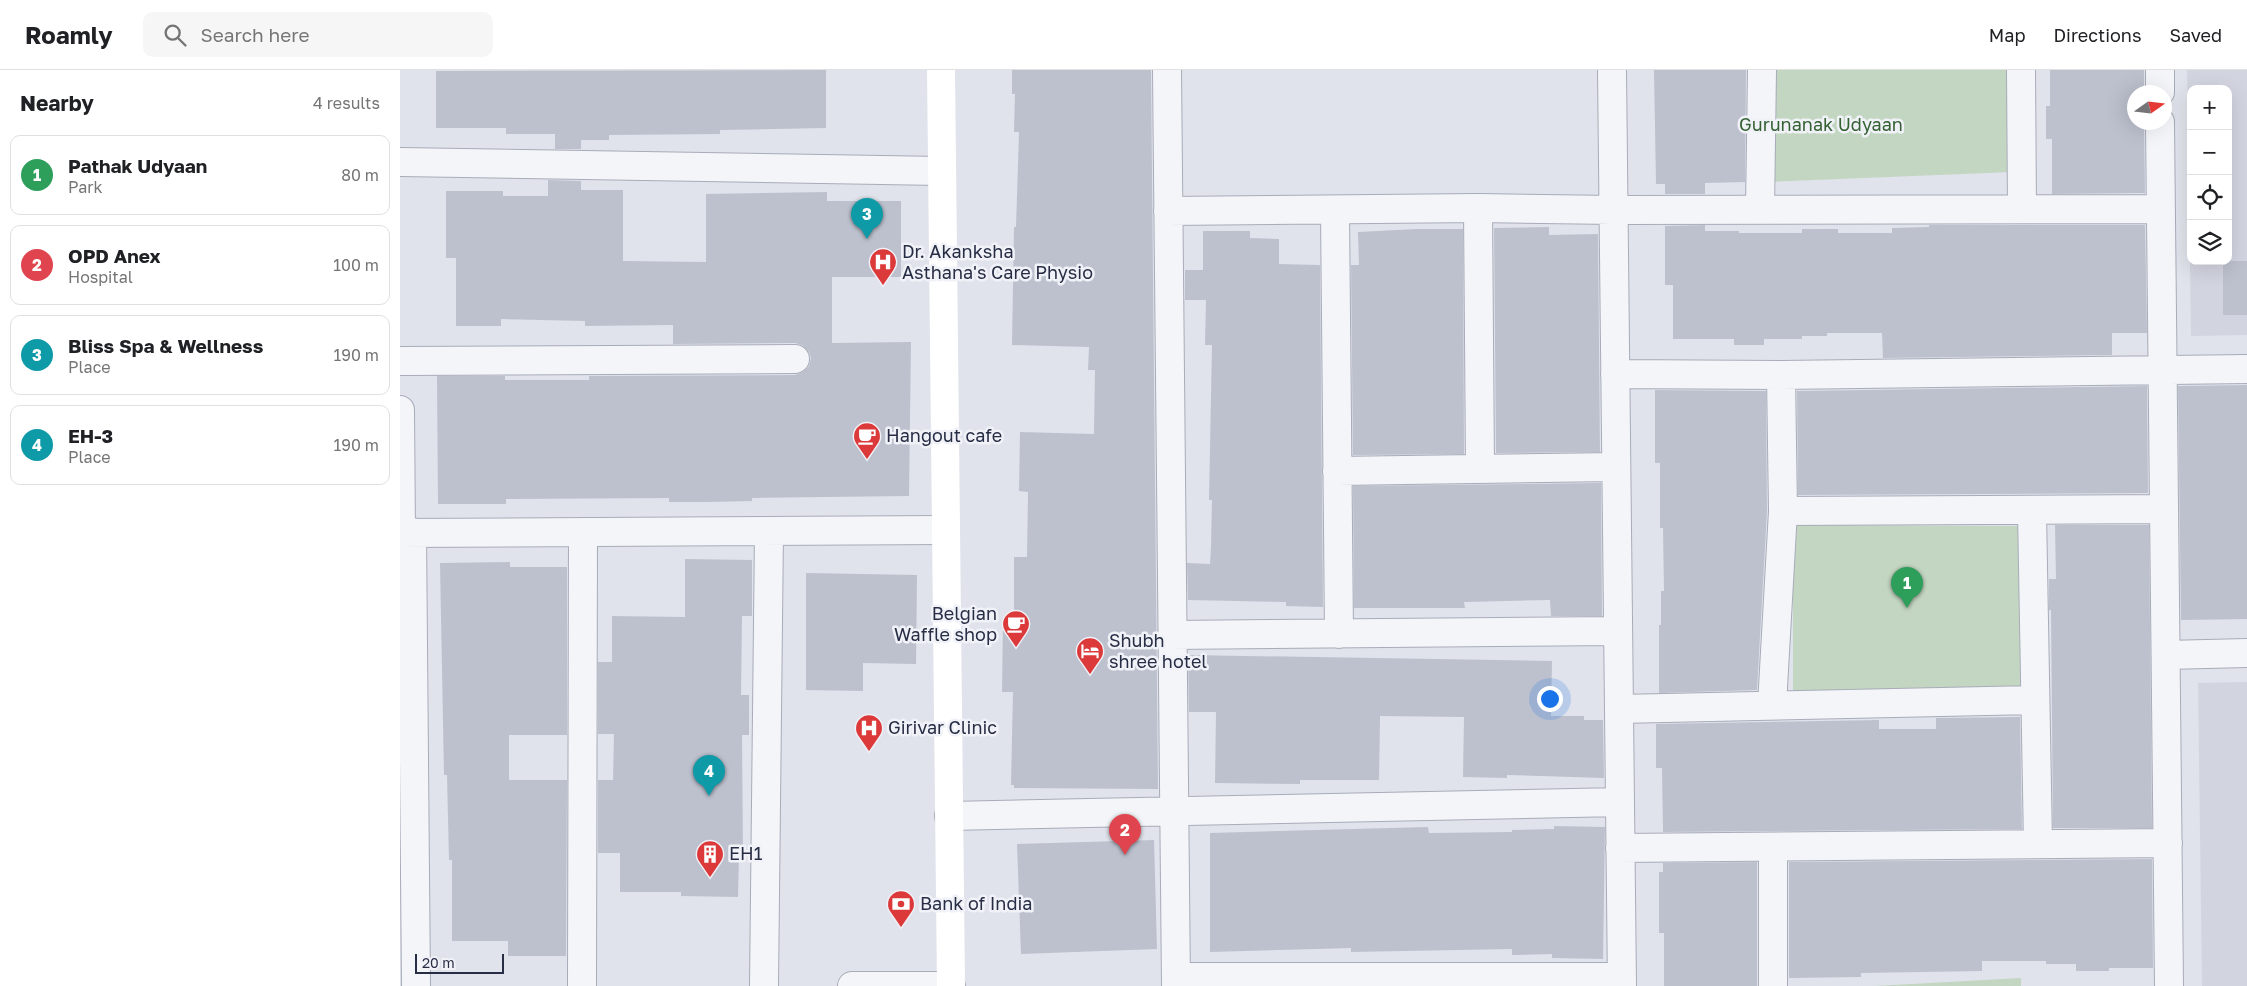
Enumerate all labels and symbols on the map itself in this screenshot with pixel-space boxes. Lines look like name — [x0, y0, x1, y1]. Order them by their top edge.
north arrow — [2127, 85, 2172, 130]
park label: Gurunanak Udyaan — [1739, 113, 1903, 135]
pin: 3 — [851, 198, 883, 239]
place label: Dr. Akanksha Asthana's Care Physio — [902, 240, 1093, 283]
hospital icon: Dr. Akanksha Asthana's Care Physio — [868, 247, 898, 286]
cafe icon: Hangout cafe — [852, 421, 882, 460]
place label: Hangout cafe — [886, 424, 1002, 446]
pin: 1 — [1891, 567, 1923, 608]
place label: Belgian Waffle shop — [894, 602, 997, 645]
cafe icon: Belgian Waffle shop — [1001, 609, 1031, 648]
place label: Shubh shree hotel — [1109, 629, 1207, 672]
hotel icon: Shubh shree hotel — [1075, 636, 1105, 675]
your location — [1537, 686, 1563, 712]
hospital icon: Girivar Clinic — [854, 713, 884, 752]
place label: Girivar Clinic — [888, 716, 997, 738]
pin: 4 — [693, 755, 725, 796]
pin: 2 — [1109, 814, 1141, 855]
building icon: EH1 — [695, 839, 725, 878]
place label: EH1 — [729, 842, 763, 864]
bank icon: Bank of India — [886, 889, 916, 928]
place label: Bank of India — [920, 892, 1032, 914]
scale bar — [415, 951, 504, 974]

